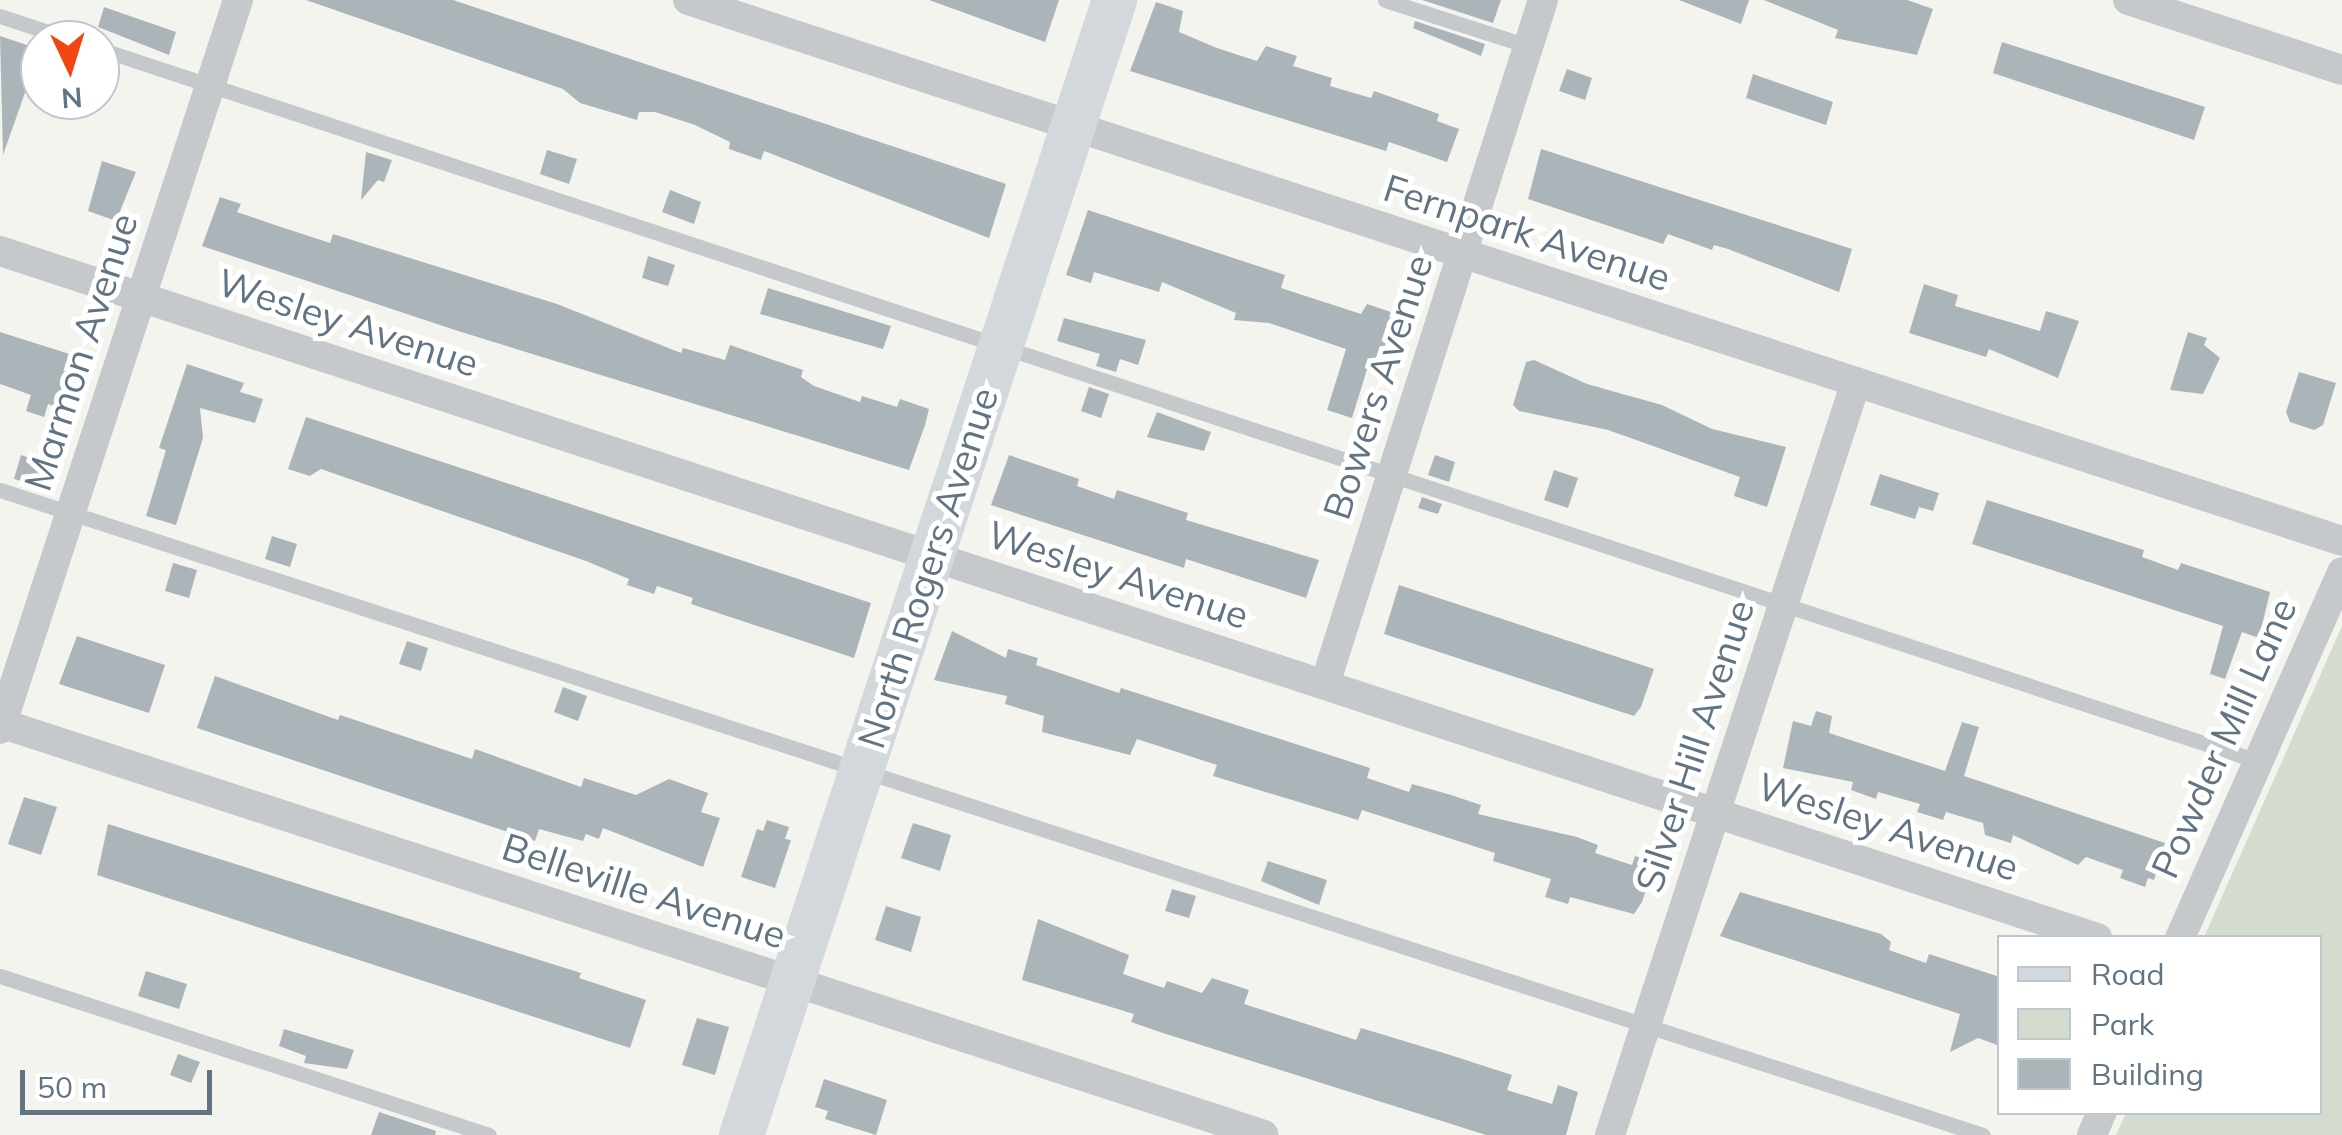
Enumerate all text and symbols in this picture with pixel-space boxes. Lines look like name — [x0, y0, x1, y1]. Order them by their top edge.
north arrow — [20, 20, 120, 120]
text: N — [60, 80, 84, 117]
street label: Fernpark Avenue — [1378, 165, 1676, 301]
street label: Marmon Avenue — [15, 208, 147, 496]
street label: Bowers Avenue — [1314, 249, 1442, 525]
street label: Wesley Avenue — [212, 259, 484, 387]
street label: North Rogers Avenue — [848, 382, 1008, 754]
street label: Wesley Avenue — [982, 511, 1254, 639]
street label: Powder Mill Lane — [2142, 591, 2306, 885]
street label: Silver Hill Avenue — [1626, 594, 1764, 898]
street label: Wesley Avenue — [1752, 763, 2024, 891]
street label: Belleville Avenue — [497, 824, 791, 958]
legend — [1997, 935, 2322, 1115]
text: Road — [2091, 955, 2165, 993]
text: Park — [2091, 1005, 2154, 1043]
scale bar — [25, 1050, 218, 1112]
text: Building — [2091, 1055, 2204, 1093]
text: 50 m — [37, 1068, 107, 1106]

